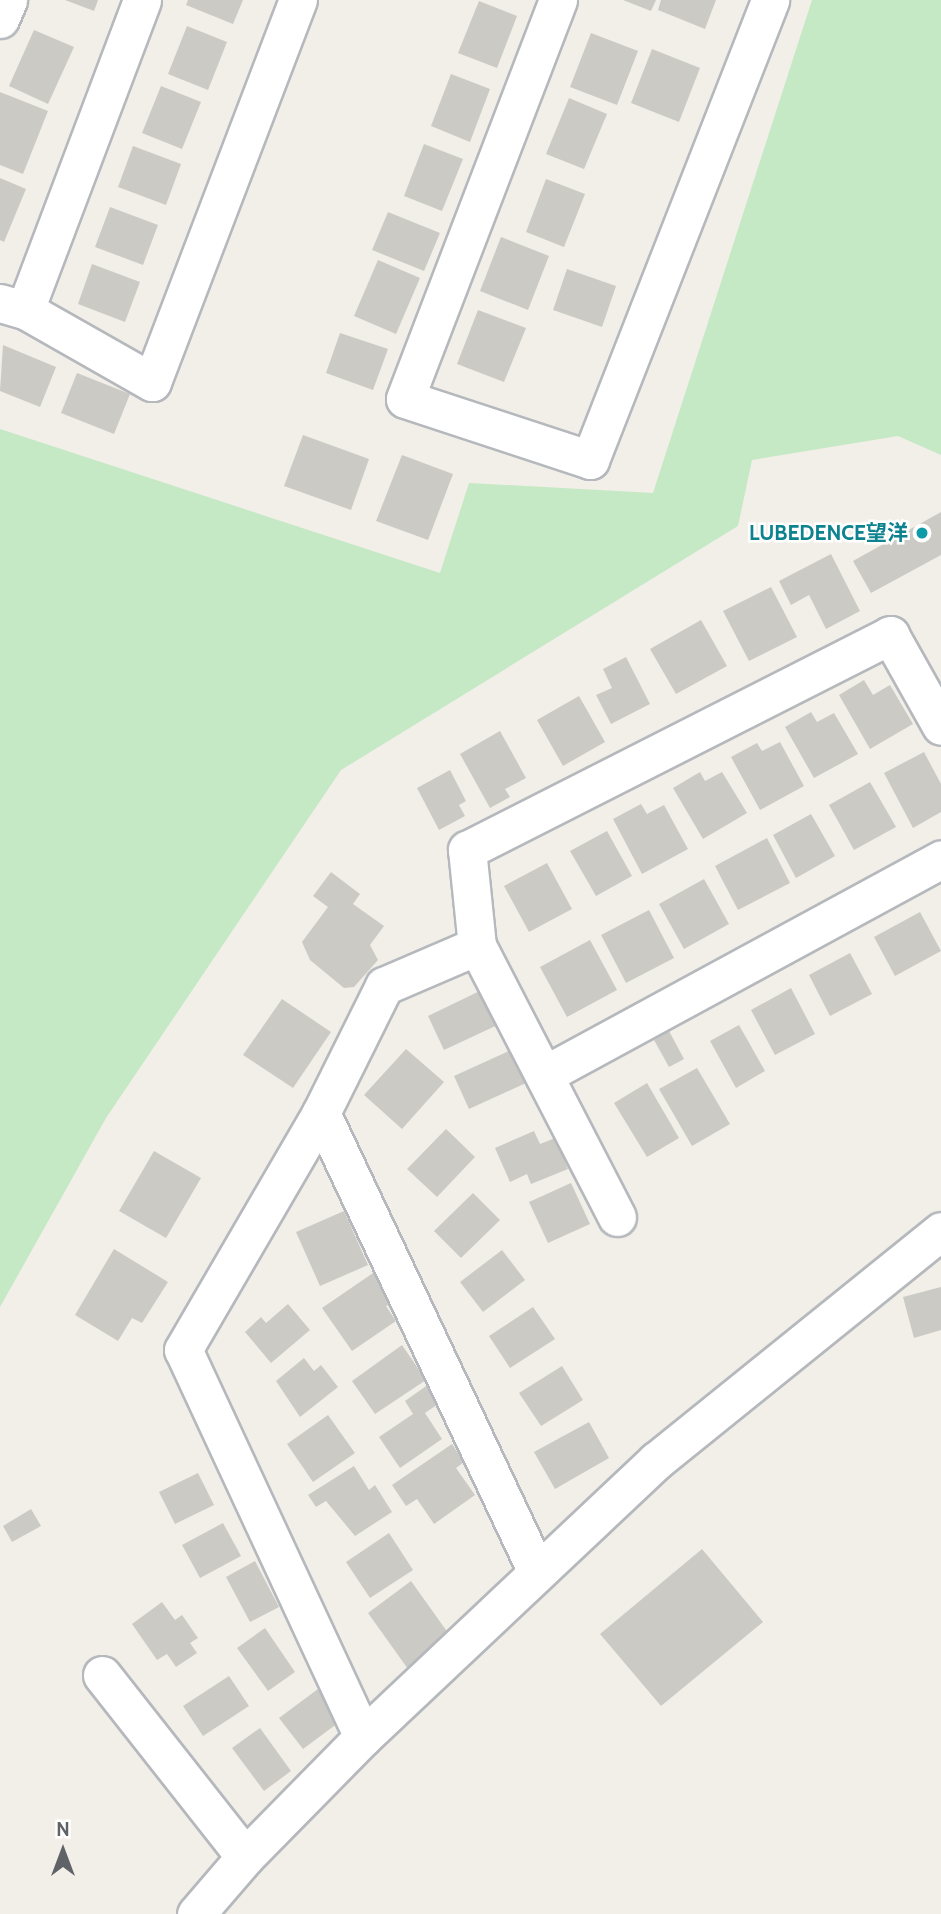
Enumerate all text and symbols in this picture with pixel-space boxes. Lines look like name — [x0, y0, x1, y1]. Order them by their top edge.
place label: LUBEDENCE望洋 — [749, 520, 908, 546]
marker: LUBEDENCE望洋 — [914, 525, 930, 541]
north arrow — [28, 1816, 98, 1886]
text: N — [56, 1818, 70, 1841]

